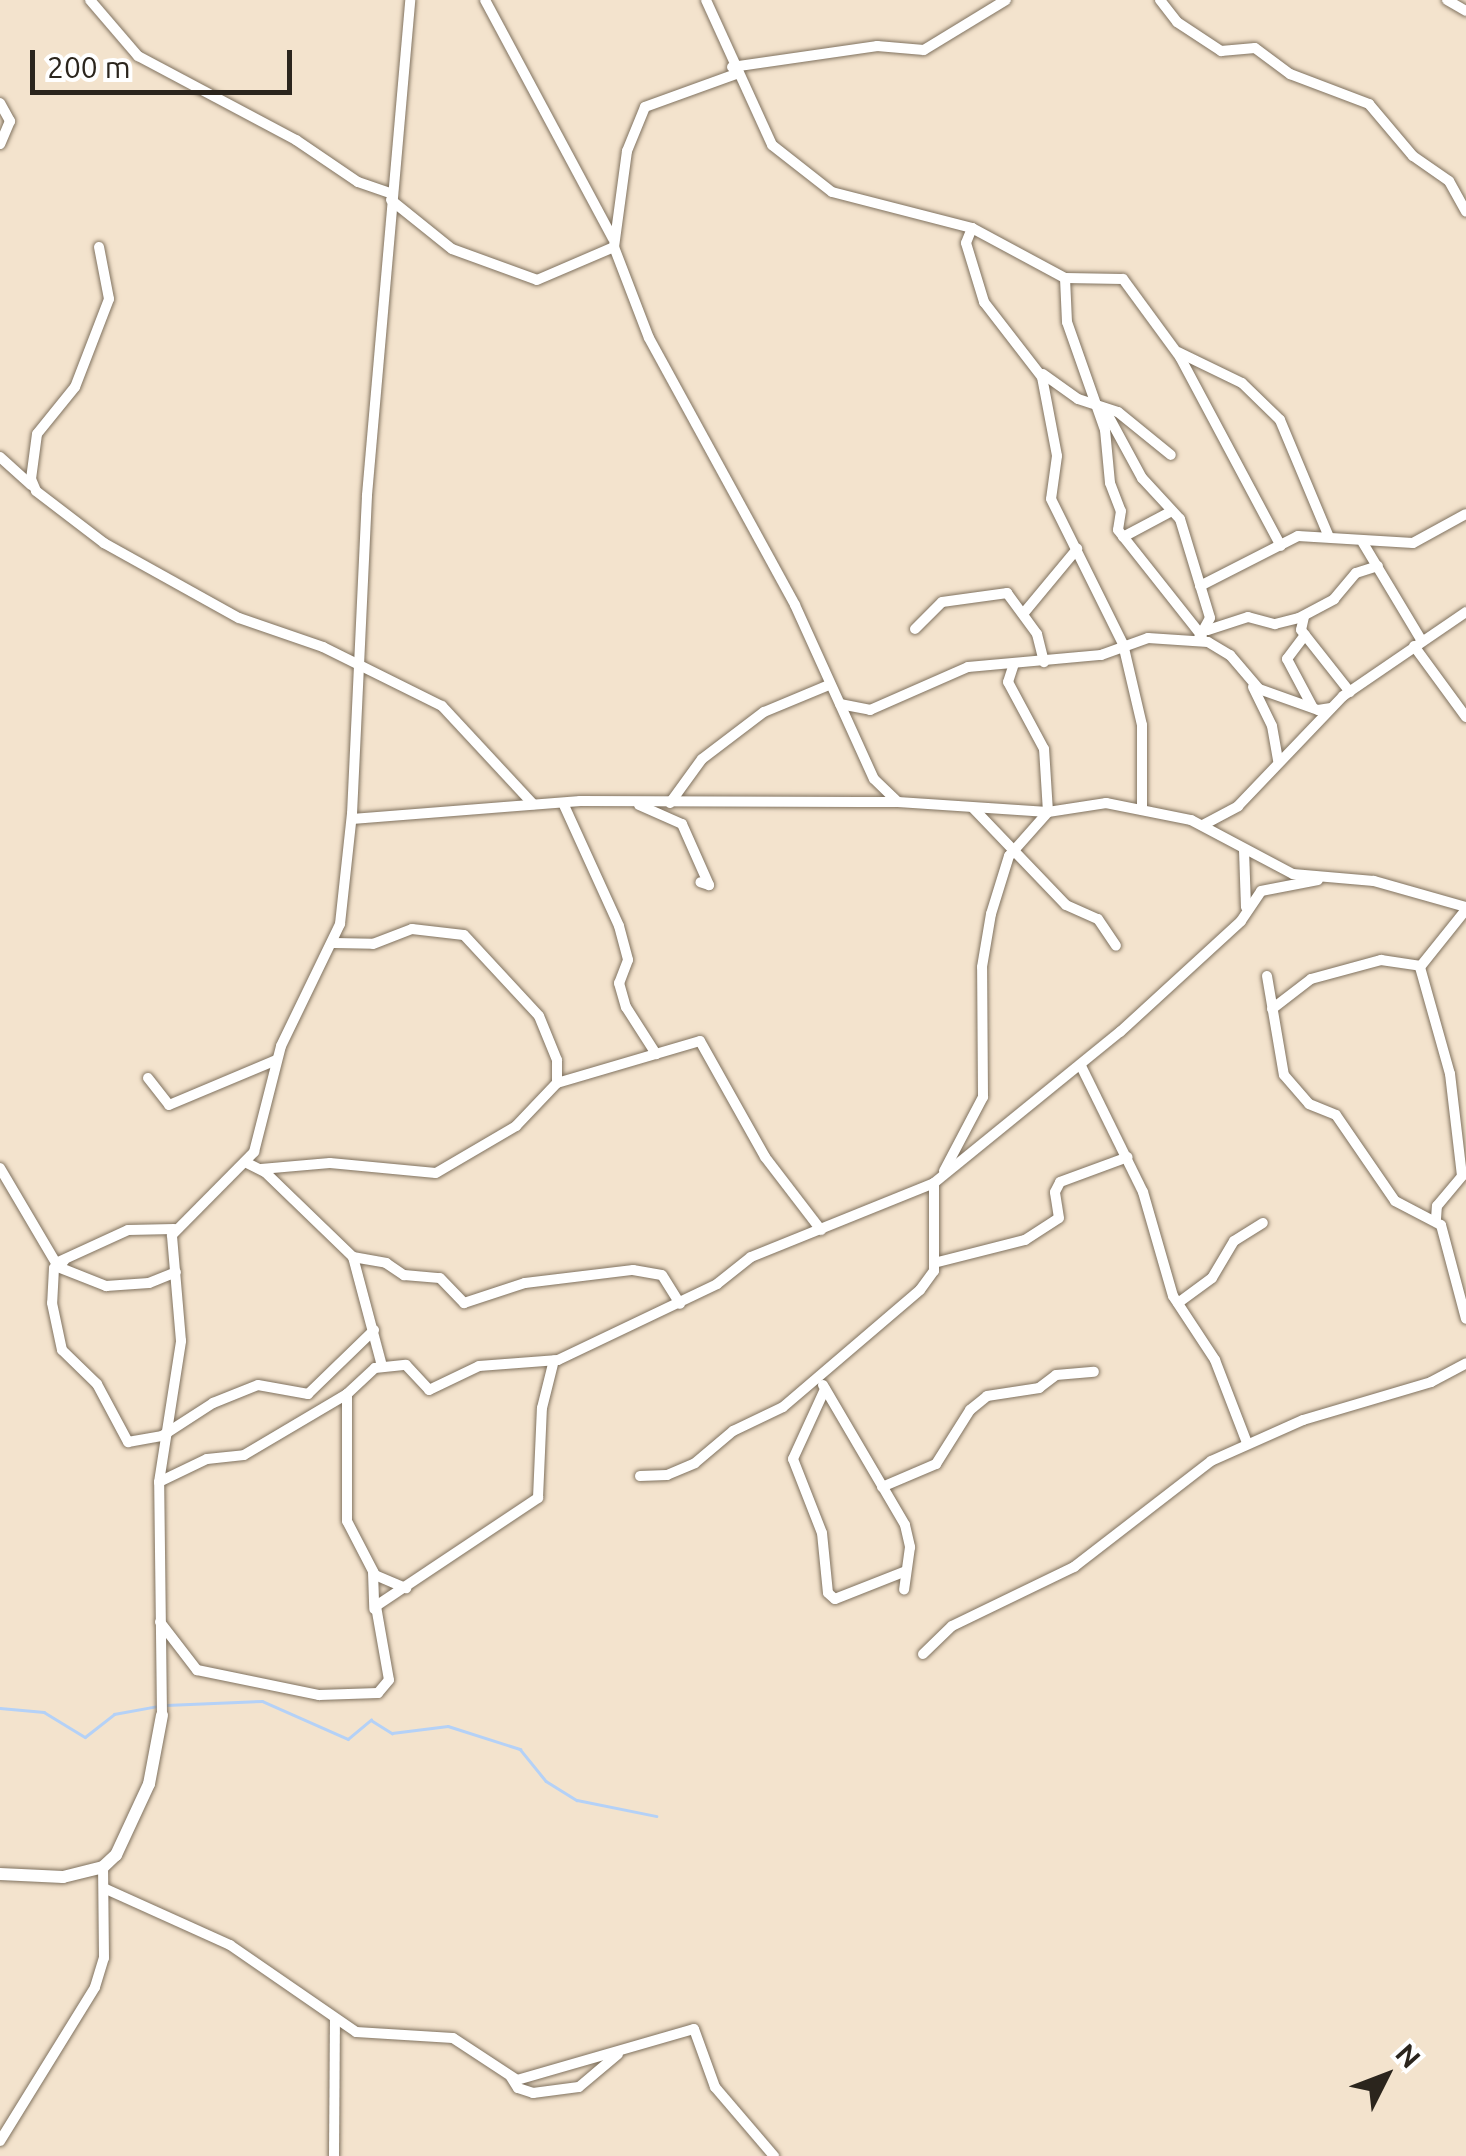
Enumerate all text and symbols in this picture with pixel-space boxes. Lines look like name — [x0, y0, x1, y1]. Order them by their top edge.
scale bar — [35, 30, 298, 92]
text: 200 m — [47, 50, 131, 84]
north arrow — [1336, 2026, 1436, 2126]
text: N — [1390, 2037, 1427, 2074]

